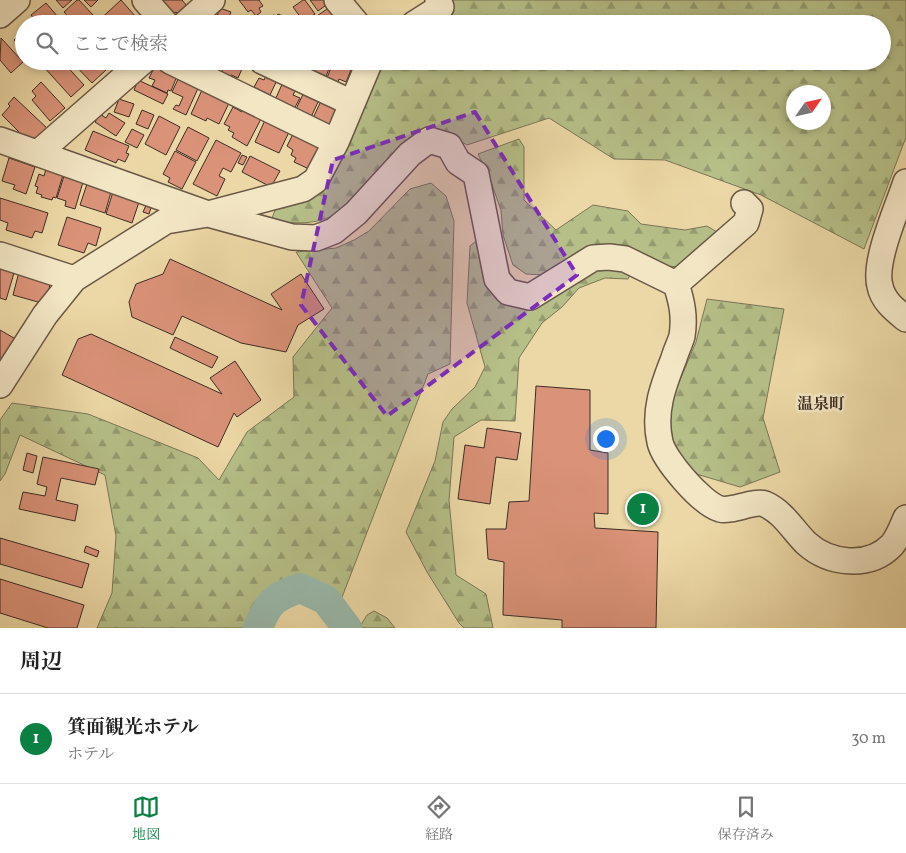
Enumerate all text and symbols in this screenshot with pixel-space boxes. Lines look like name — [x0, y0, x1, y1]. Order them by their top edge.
search box — [15, 15, 891, 70]
icon: search — [33, 29, 61, 57]
text: ここで検索 — [73, 32, 168, 58]
north arrow — [786, 85, 831, 130]
district label: 温泉町 — [797, 394, 845, 416]
your location — [593, 426, 619, 452]
pin: 1 — [627, 490, 659, 528]
text: 周辺 — [20, 648, 62, 677]
text: 箕面観光ホテル — [67, 715, 199, 741]
text: 1 — [33, 728, 39, 750]
text: 30 m — [851, 728, 886, 750]
text: ホテル — [67, 744, 114, 766]
tab: 地図 — [132, 793, 160, 845]
tab: 経路 — [425, 793, 453, 845]
tab: 保存済み — [718, 793, 774, 845]

